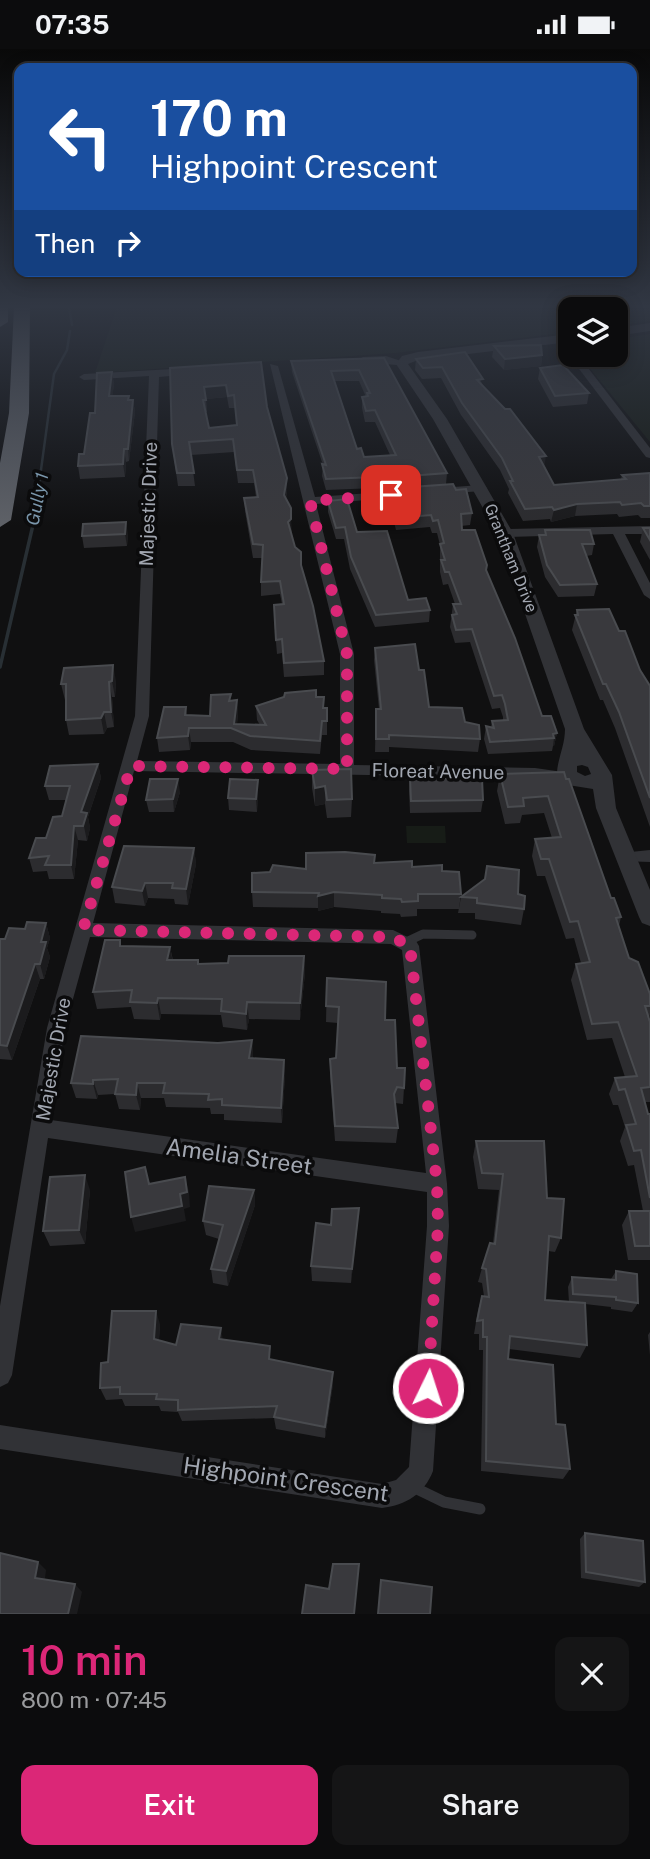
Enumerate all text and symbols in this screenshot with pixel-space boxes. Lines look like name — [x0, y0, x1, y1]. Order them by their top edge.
text: 07:35 — [35, 9, 109, 40]
text: 170 m — [150, 89, 288, 147]
icon: left — [35, 91, 126, 182]
text: Highpoint Crescent — [150, 148, 438, 185]
icon: right — [109, 224, 147, 262]
text: Then — [35, 228, 95, 259]
map controls — [558, 297, 628, 367]
button: layers — [558, 297, 628, 367]
street label: Majestic Drive — [135, 441, 161, 567]
pin — [361, 465, 421, 525]
water label: Gully 1 — [22, 471, 52, 527]
icon: arrive — [372, 476, 410, 514]
street label: Grantham Drive — [481, 501, 541, 615]
street label: Floreat Avenue — [372, 759, 504, 783]
street label: Majestic Drive — [31, 996, 75, 1122]
street label: Amelia Street — [164, 1132, 314, 1180]
position arrow — [391, 1351, 465, 1425]
street label: Highpoint Crescent — [182, 1451, 390, 1507]
text: 10 min — [21, 1635, 147, 1684]
button: close — [555, 1637, 629, 1711]
text: 800 m · 07:45 — [21, 1686, 167, 1713]
button: Exit — [21, 1765, 318, 1845]
button: Share — [332, 1765, 629, 1845]

